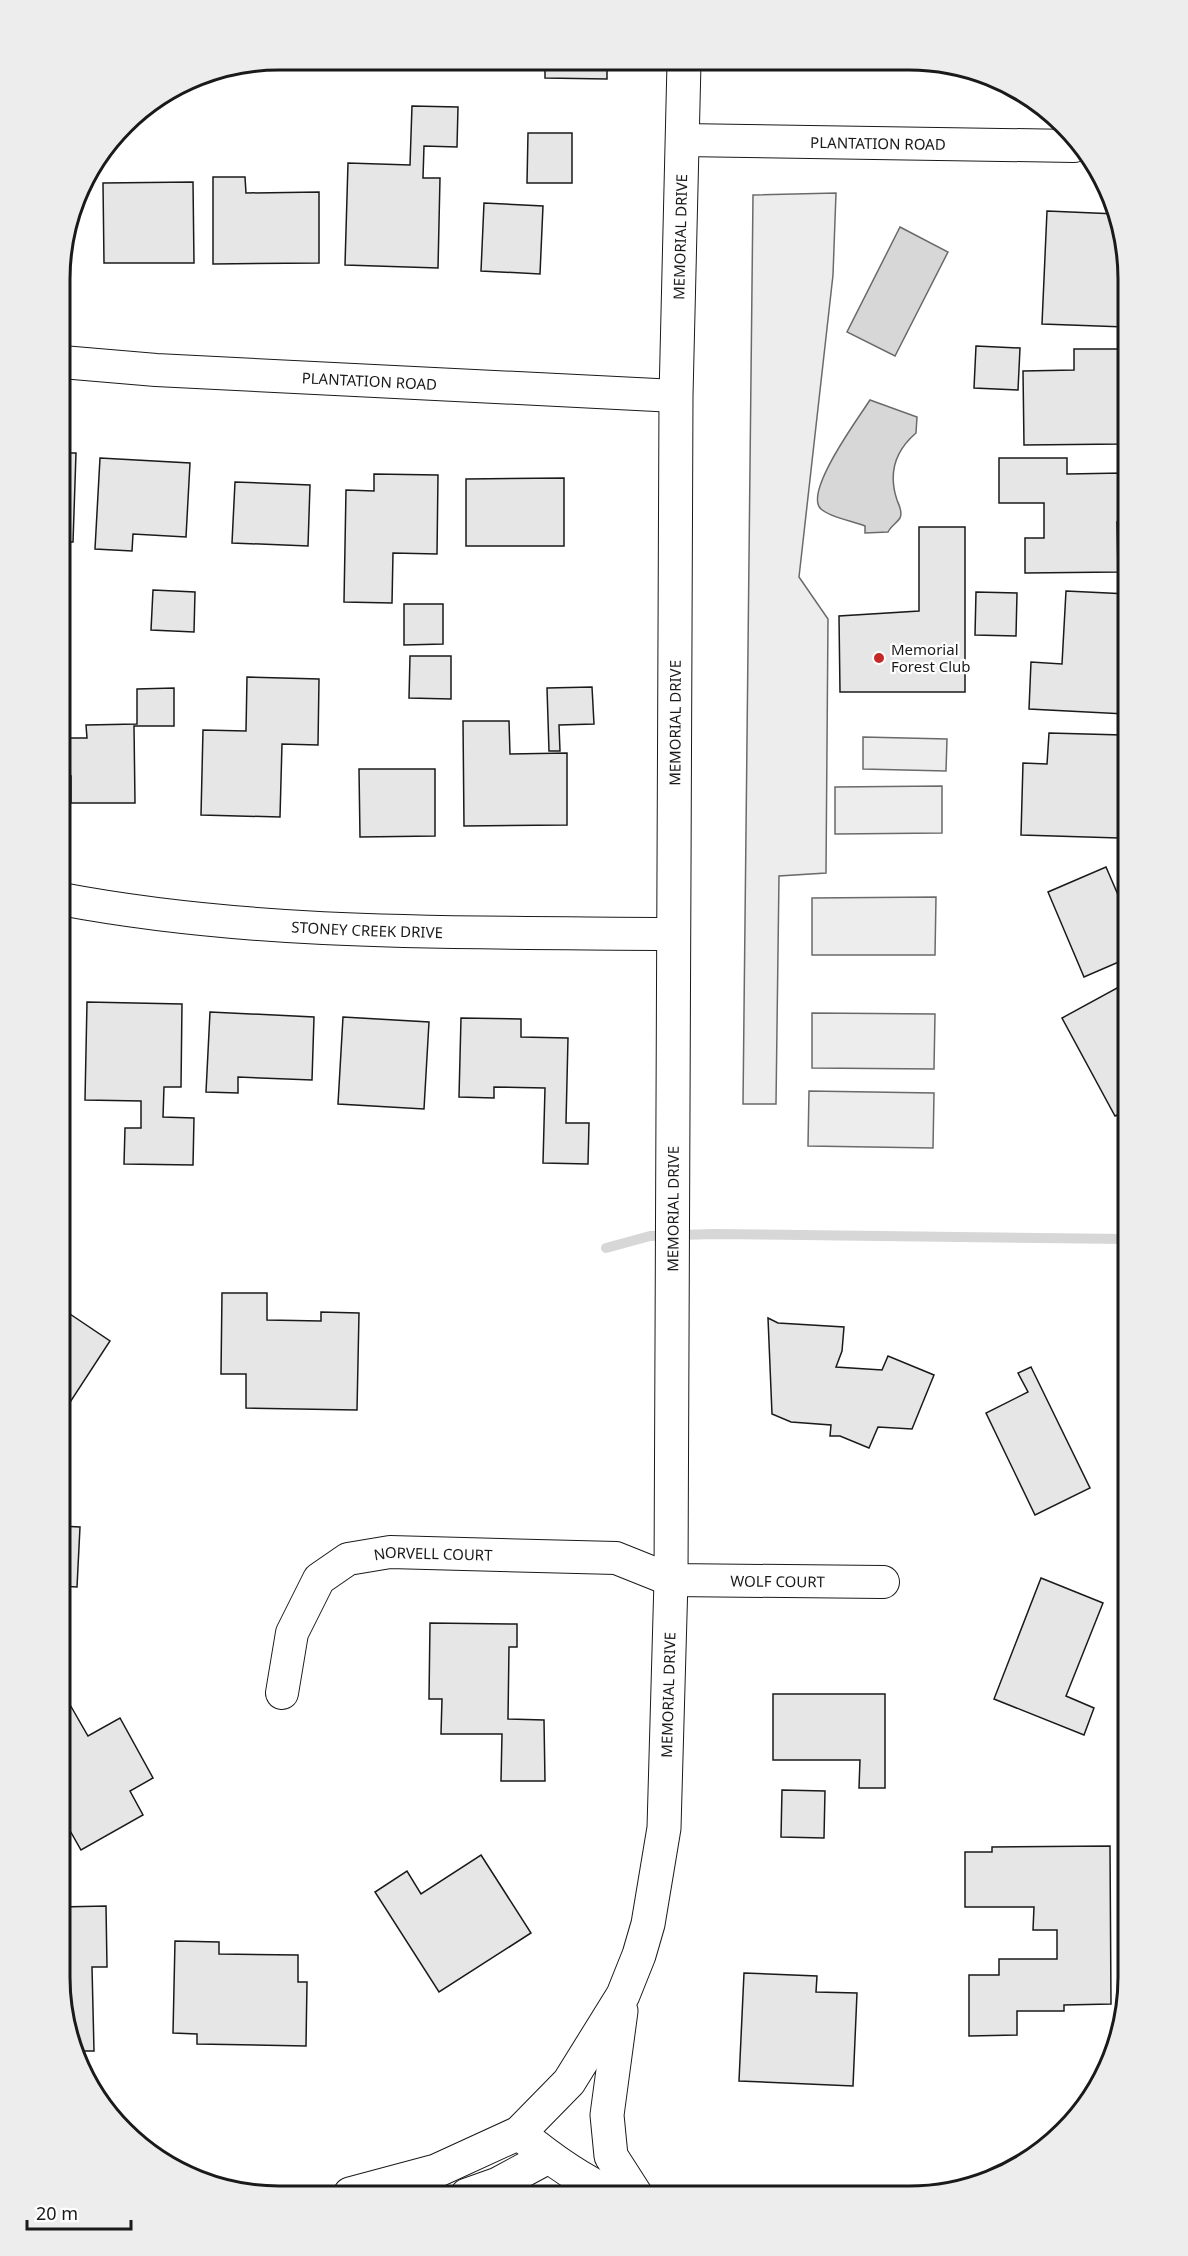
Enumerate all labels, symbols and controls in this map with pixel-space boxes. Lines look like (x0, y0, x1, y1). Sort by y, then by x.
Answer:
street label: PLANTATION ROAD (810, 132, 946, 154)
street label: MEMORIAL DRIVE (668, 174, 691, 300)
street label: PLANTATION ROAD (301, 367, 438, 394)
place label: Memorial Forest Club (891, 639, 971, 676)
marker: Memorial Forest Club (872, 651, 886, 665)
street label: MEMORIAL DRIVE (664, 660, 685, 786)
street label: STONEY CREEK DRIVE (291, 916, 443, 942)
street label: MEMORIAL DRIVE (662, 1146, 683, 1272)
street label: NORVELL COURT (372, 1542, 493, 1565)
street label: WOLF COURT (730, 1571, 826, 1591)
street label: MEMORIAL DRIVE (656, 1632, 680, 1758)
scale bar (27, 2193, 130, 2231)
text: 20 m (36, 2201, 78, 2225)

